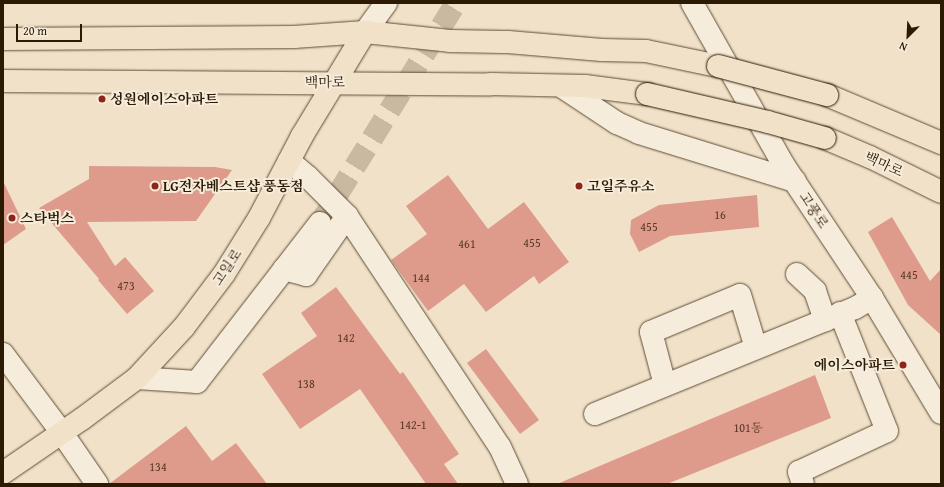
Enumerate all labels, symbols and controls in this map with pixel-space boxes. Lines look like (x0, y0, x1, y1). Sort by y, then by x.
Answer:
scale bar (18, 16, 84, 42)
north arrow (888, 16, 928, 56)
text: 20 m (23, 22, 47, 39)
text: N (897, 38, 910, 56)
street label: 백마로 (305, 74, 345, 90)
place label: 성원에이스아파트 (110, 91, 218, 107)
marker: 성원에이스아파트 (97, 94, 107, 104)
street label: 백마로 (862, 148, 906, 180)
place label: LG전자베스트샵 풍동점 (163, 178, 304, 194)
place label: 고일주유소 (587, 178, 655, 194)
marker: LG전자베스트샵 풍동점 (150, 181, 160, 191)
marker: 고일주유소 (574, 181, 584, 191)
street label: 고풍로 (796, 188, 832, 232)
house number: 16 (714, 208, 726, 222)
place label: 스타벅스 (20, 210, 74, 226)
marker: 스타벅스 (7, 213, 17, 223)
house number: 455 (640, 220, 658, 234)
house number: 455 (523, 236, 541, 250)
house number: 461 (458, 237, 476, 251)
street label: 고일로 (209, 245, 245, 289)
house number: 445 (900, 268, 918, 282)
house number: 144 (412, 271, 430, 285)
house number: 473 (117, 279, 135, 293)
house number: 142 (337, 331, 355, 345)
place label: 에이스아파트 (814, 357, 895, 373)
marker: 에이스아파트 (898, 360, 908, 370)
house number: 138 (297, 377, 315, 391)
house number: 142-1 (399, 418, 427, 432)
house number: 101동 (734, 421, 762, 435)
house number: 134 (149, 460, 167, 474)

